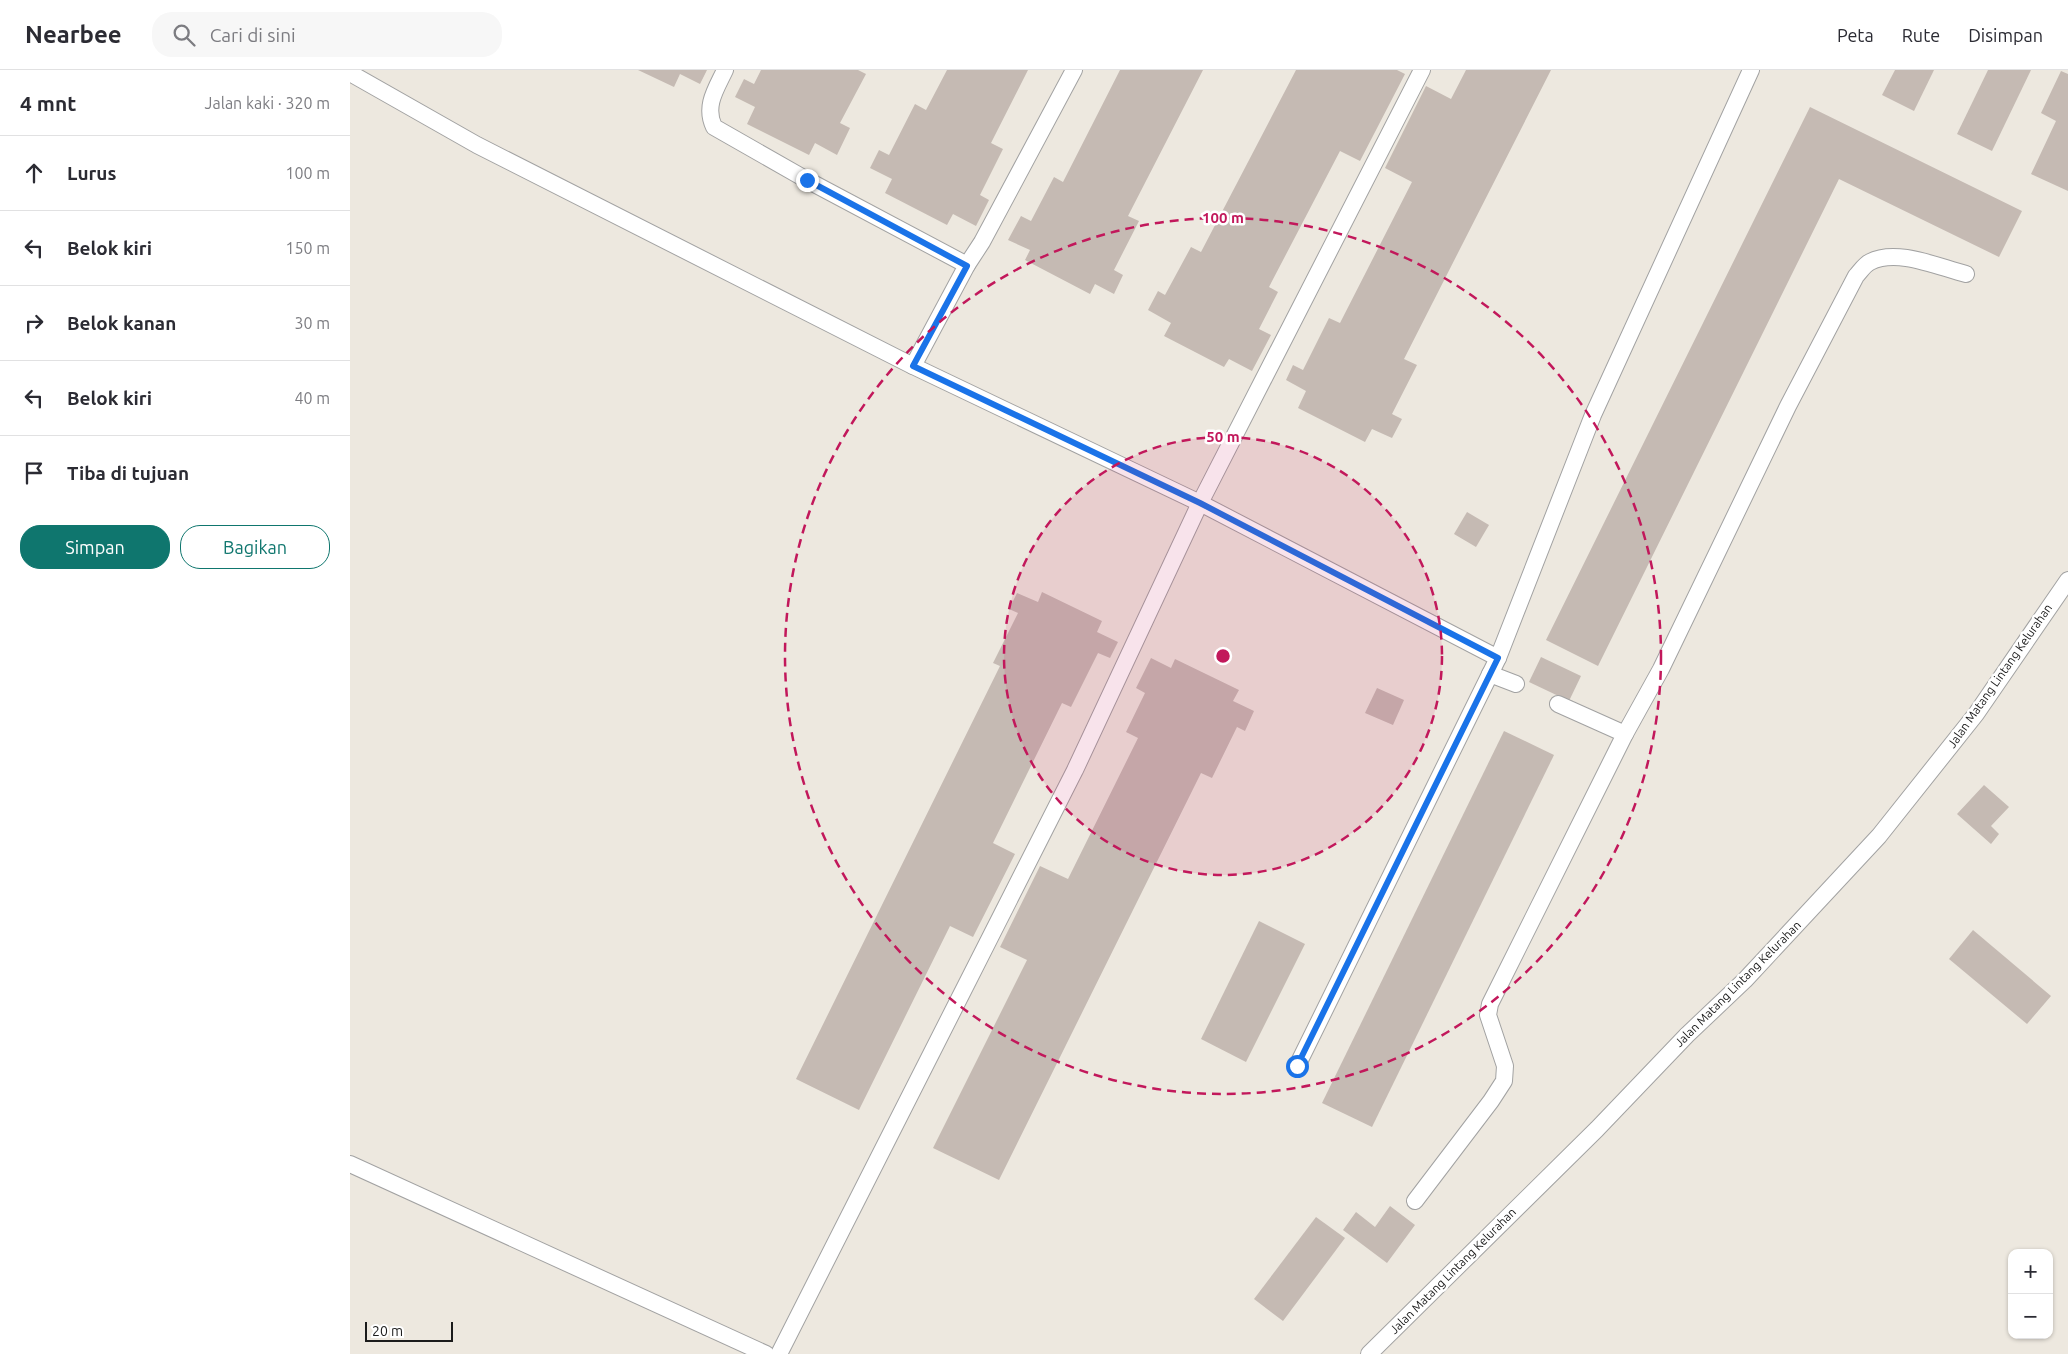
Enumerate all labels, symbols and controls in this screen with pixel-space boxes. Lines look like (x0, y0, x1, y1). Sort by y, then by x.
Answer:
search box (152, 12, 502, 57)
text: Nearbee (25, 21, 122, 48)
icon: search (170, 21, 198, 49)
text: Cari di sini (210, 24, 296, 46)
text: Peta (1837, 25, 1874, 45)
text: Rute (1902, 25, 1940, 45)
text: Disimpan (1968, 25, 2043, 45)
text: 4 mnt (20, 91, 76, 115)
text: Jalan kaki · 320 m (205, 94, 330, 112)
icon: ahead (20, 159, 48, 187)
text: Lurus (67, 162, 116, 184)
text: 100 m (285, 164, 330, 182)
route end (796, 169, 819, 192)
text: 100 m (1202, 209, 1244, 226)
icon: left (20, 234, 48, 262)
text: Belok kiri (67, 237, 152, 259)
text: 150 m (285, 239, 330, 257)
icon: right (20, 309, 48, 337)
text: Belok kanan (67, 312, 176, 334)
text: 30 m (294, 314, 330, 332)
icon: left (20, 384, 48, 412)
text: Belok kiri (67, 387, 152, 409)
text: 40 m (294, 389, 330, 407)
text: 50 m (1206, 428, 1240, 445)
icon: arrive (20, 459, 48, 487)
text: Tiba di tujuan (67, 462, 189, 484)
button: Simpan (20, 525, 170, 569)
button: Bagikan (180, 525, 330, 569)
street label: Jalan Matang Lintang Kelurahan (1945, 601, 2054, 750)
centre of rings (1214, 647, 1232, 665)
street label: Jalan Matang Lintang Kelurahan (1672, 918, 1803, 1049)
route start (1286, 1055, 1309, 1078)
street label: Jalan Matang Lintang Kelurahan (1387, 1205, 1518, 1336)
map controls (2008, 1249, 2053, 1339)
button: + (2008, 1249, 2053, 1294)
button: − (2008, 1294, 2053, 1339)
scale bar (365, 1319, 452, 1342)
text: 20 m (372, 1323, 403, 1339)

